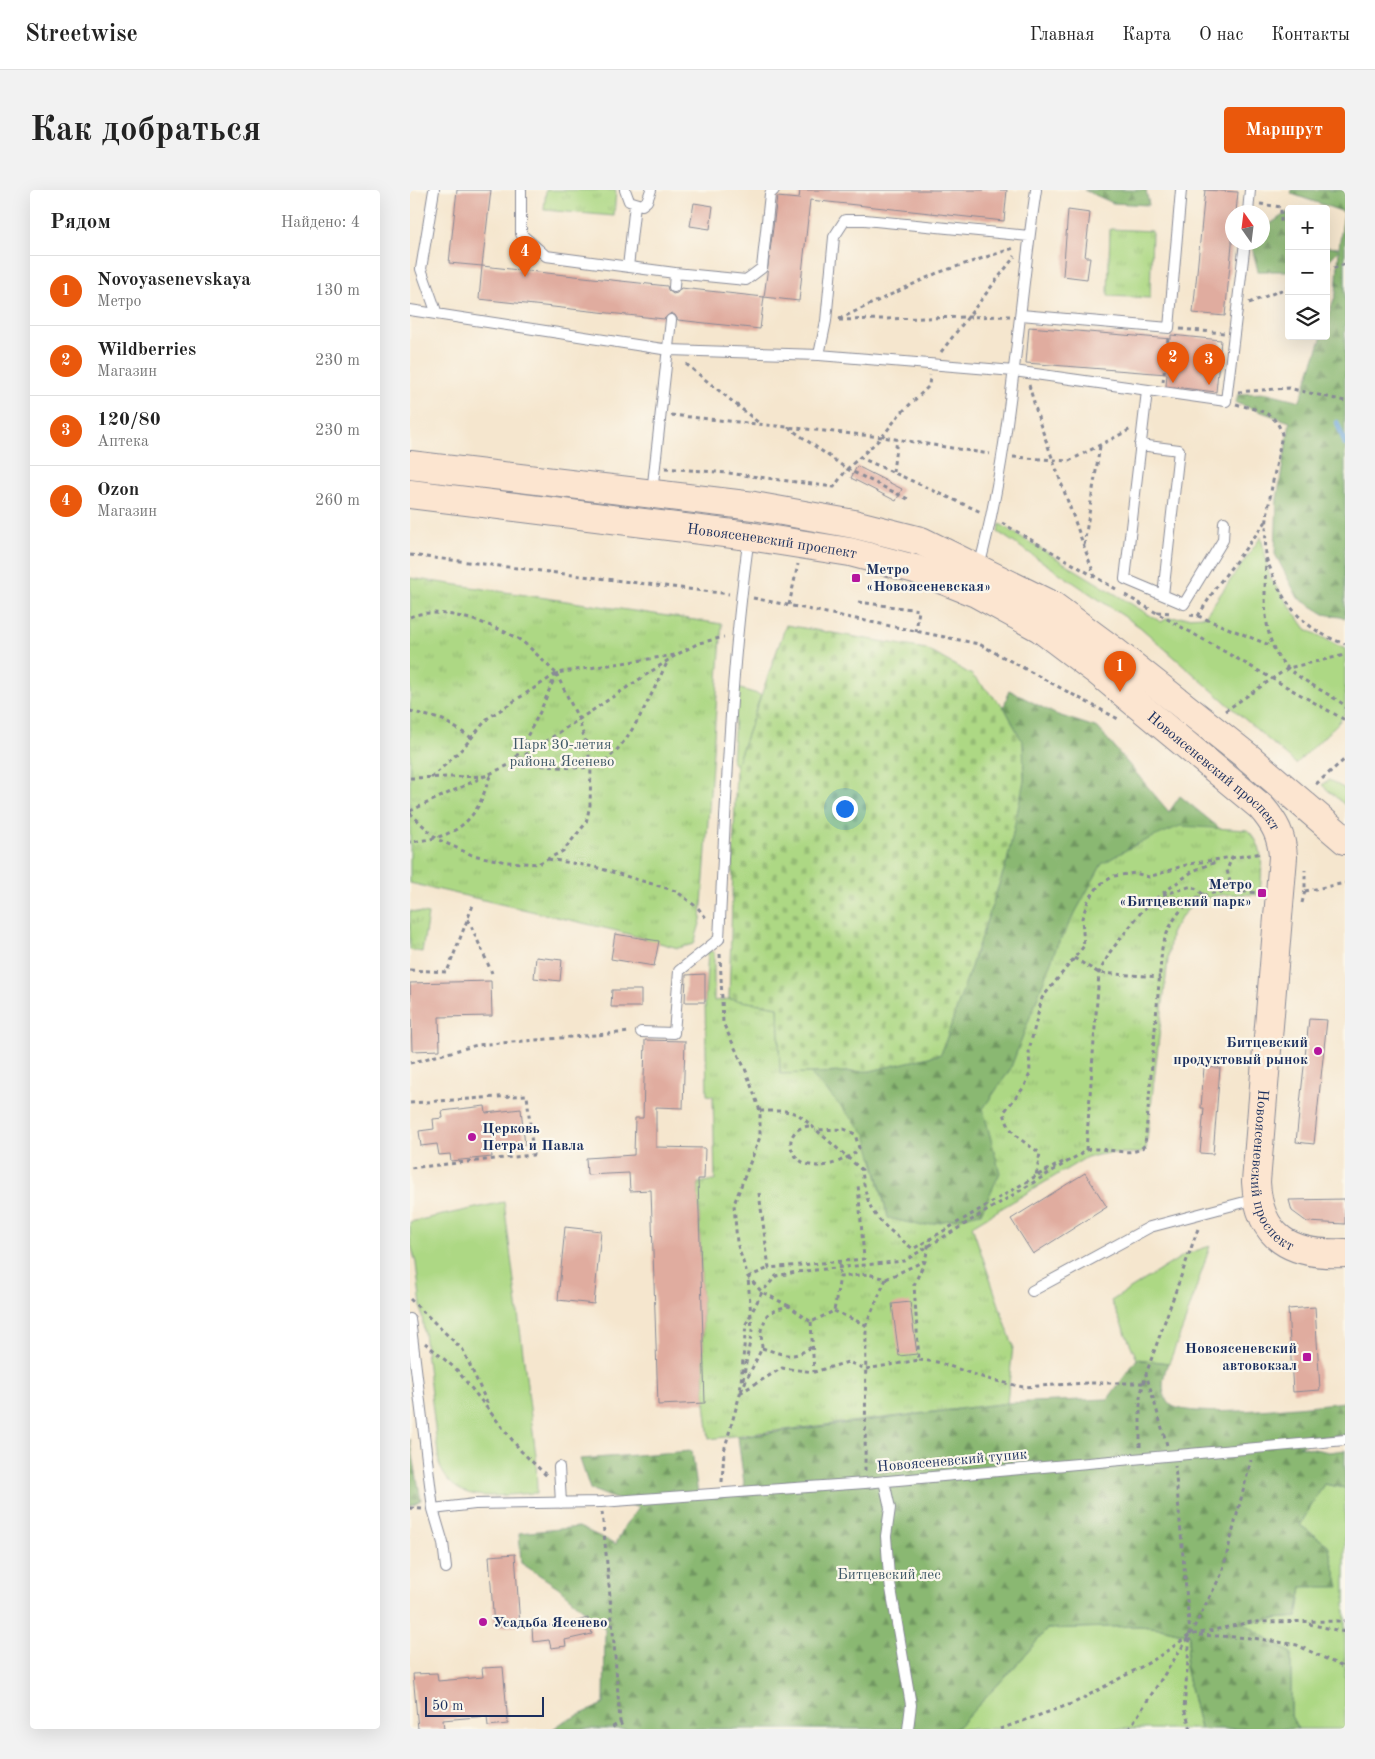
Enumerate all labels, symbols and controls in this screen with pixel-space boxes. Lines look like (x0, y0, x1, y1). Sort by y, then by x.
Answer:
text: Streetwise (25, 23, 138, 47)
text: Главная (1030, 26, 1094, 44)
text: Карта (1122, 26, 1171, 44)
text: О нас (1199, 26, 1243, 44)
text: Контакты (1271, 26, 1350, 44)
button: Маршрут (1224, 107, 1345, 153)
text: Как добраться (30, 113, 261, 148)
north arrow (1225, 205, 1270, 250)
map controls (1285, 205, 1330, 340)
button: + (1285, 205, 1330, 250)
text: Рядом (50, 212, 111, 233)
text: Найдено: 4 (281, 215, 360, 231)
pin: 4 (509, 236, 541, 277)
button: − (1285, 250, 1330, 295)
text: Novoyasenevskaya (97, 271, 251, 290)
text: 1 (61, 283, 71, 299)
text: 130 m (315, 283, 360, 299)
text: Метро (97, 294, 142, 310)
button: layers (1285, 295, 1330, 340)
text: Wildberries (97, 341, 196, 360)
pin: 2 (1157, 342, 1189, 383)
pin: 3 (1193, 344, 1225, 385)
text: 2 (61, 353, 71, 369)
text: 230 m (315, 353, 360, 369)
text: Магазин (97, 364, 157, 380)
text: 120/80 (97, 411, 161, 430)
text: 3 (61, 423, 71, 439)
text: 230 m (315, 423, 360, 439)
text: Аптека (97, 434, 149, 450)
text: Ozon (97, 481, 139, 500)
text: 4 (61, 493, 71, 509)
text: 260 m (315, 493, 360, 509)
text: Магазин (97, 504, 157, 520)
street label: Новоясеневский проспект (686, 522, 858, 562)
place label: Метро «Новоясеневская» (866, 563, 991, 595)
marker: Метро «Новоясеневская» (850, 572, 862, 584)
pin: 1 (1104, 651, 1136, 692)
street label: Новоясеневский проспект (1144, 710, 1282, 833)
park label: Парк 30-летия района Ясенево (510, 738, 614, 770)
your location (832, 796, 858, 822)
place label: Метро «Битцевский парк» (1119, 878, 1252, 910)
marker: Метро «Битцевский парк» (1256, 887, 1268, 899)
place label: Битцевский продуктовый рынок (1173, 1036, 1308, 1068)
marker: Битцевский продуктовый рынок (1312, 1045, 1324, 1057)
street label: Новоясеневский проспект (1247, 1089, 1296, 1255)
place label: Церковь Петра и Павла (482, 1122, 584, 1154)
marker: Церковь Петра и Павла (466, 1131, 478, 1143)
place label: Новоясеневский автовокзал (1185, 1342, 1297, 1374)
marker: Новоясеневский автовокзал (1301, 1351, 1313, 1363)
street label: Новоясеневский тупик (876, 1447, 1028, 1476)
park label: Битцевский лес (837, 1568, 941, 1583)
marker: Усадьба Ясенево (477, 1616, 489, 1628)
place label: Усадьба Ясенево (493, 1616, 608, 1631)
scale bar (425, 1694, 544, 1717)
text: 50 m (432, 1699, 463, 1713)

